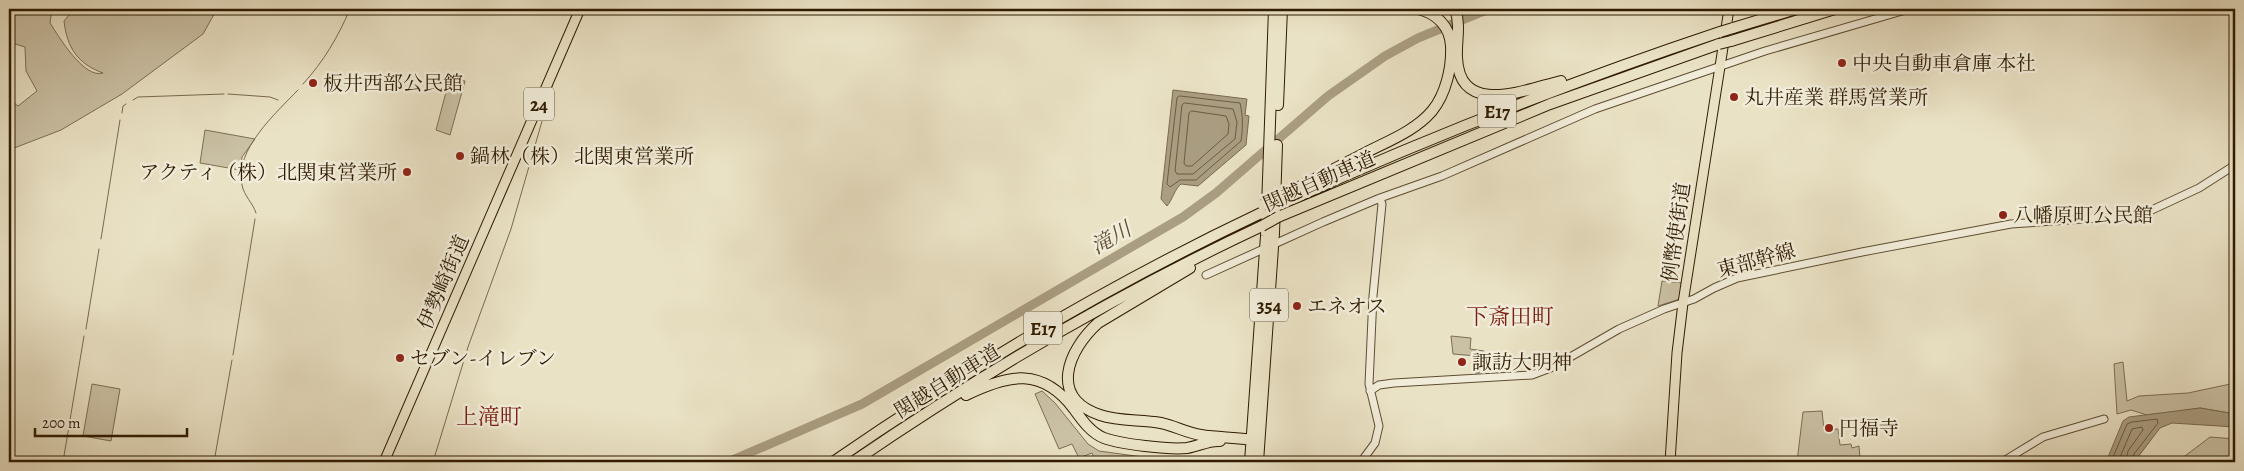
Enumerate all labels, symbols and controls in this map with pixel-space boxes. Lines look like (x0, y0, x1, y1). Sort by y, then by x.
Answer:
place label: 中央自動車倉庫 本社 (1852, 50, 2036, 77)
marker: 中央自動車倉庫 本社 (1836, 57, 1848, 69)
place label: 板井西部公民館 (323, 70, 463, 97)
marker: 板井西部公民館 (307, 77, 319, 89)
place label: 丸井産業 群馬営業所 (1744, 84, 1928, 111)
road number: 24 (524, 88, 554, 120)
marker: 丸井産業 群馬営業所 (1728, 91, 1740, 103)
road number: E17 (1478, 94, 1516, 128)
place label: 鍋林（株） 北関東営業所 (470, 143, 694, 170)
street label: 関越自動車道 (1259, 145, 1380, 218)
marker: 鍋林（株） 北関東営業所 (454, 150, 466, 162)
place label: アクティ（株）北関東営業所 (139, 159, 397, 186)
marker: アクティ（株）北関東営業所 (401, 166, 413, 178)
street label: 例幣使街道 (1656, 181, 1697, 283)
place label: 八幡原町公民館 (2013, 202, 2153, 229)
marker: 八幡原町公民館 (1997, 209, 2009, 221)
water label: 滝川 (1086, 214, 1138, 261)
street label: 伊勢崎街道 (411, 231, 475, 333)
street label: 東部幹線 (1714, 237, 1798, 284)
road number: 354 (1250, 288, 1288, 322)
place label: エネオス (1307, 293, 1387, 320)
marker: エネオス (1291, 300, 1303, 312)
district label: 下斎田町 (1466, 302, 1554, 332)
road number: E17 (1024, 312, 1062, 344)
street label: 関越自動車道 (889, 338, 1005, 425)
place label: セブン-イレブン (410, 345, 556, 372)
place label: 諏訪大明神 (1472, 349, 1572, 376)
marker: セブン-イレブン (394, 352, 406, 364)
marker: 諏訪大明神 (1456, 356, 1468, 368)
district label: 上滝町 (456, 402, 522, 432)
scale bar (35, 406, 188, 438)
text: 200 m (42, 413, 81, 433)
place label: 円福寺 (1839, 415, 1899, 442)
marker: 円福寺 (1823, 422, 1835, 434)

